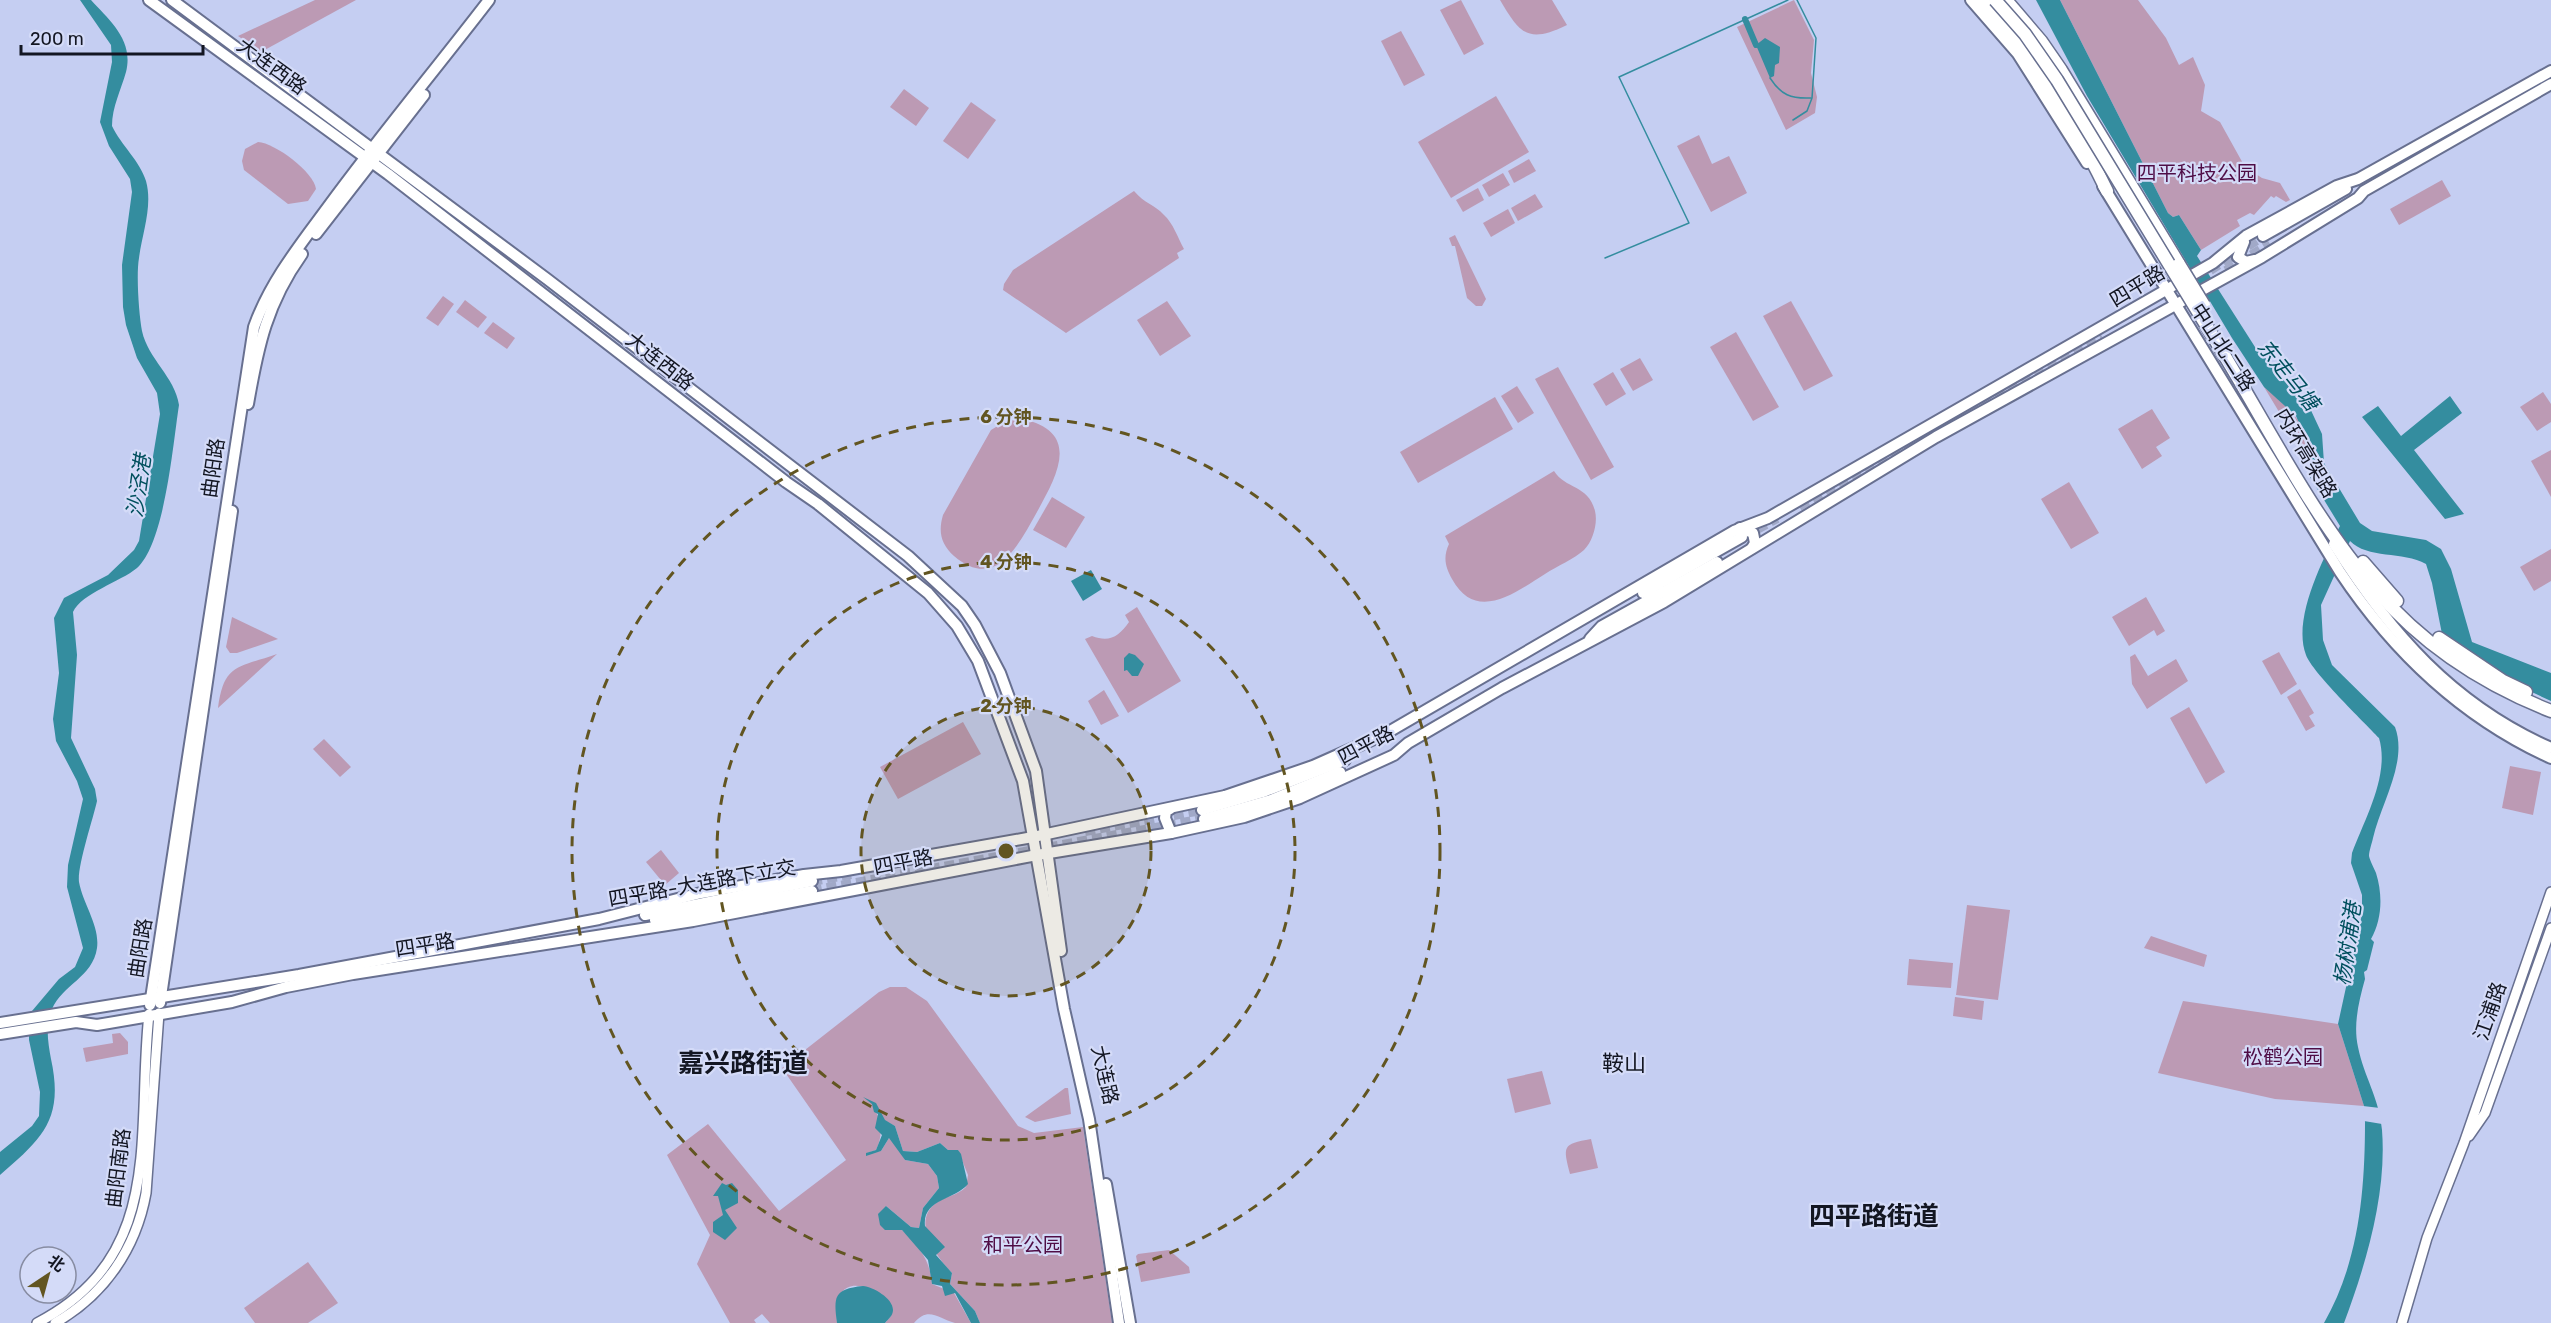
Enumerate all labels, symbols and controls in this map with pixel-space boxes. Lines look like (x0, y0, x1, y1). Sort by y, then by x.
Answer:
scale bar (21, 18, 202, 56)
text: 200 m (30, 28, 84, 50)
street label: 大连西路 (233, 33, 311, 99)
park label: 四平科技公园 (2137, 161, 2257, 185)
street label: 四平路 (2105, 260, 2169, 312)
street label: 中山北二路 (2186, 299, 2260, 395)
street label: 大连西路 (621, 327, 699, 395)
water label: 东走马塘 (2252, 334, 2326, 418)
street label: 内环高架路 (2270, 404, 2342, 502)
text: 6 分钟 (980, 406, 1032, 428)
street label: 曲阳路 (197, 437, 229, 499)
water label: 沙泾港 (122, 450, 156, 519)
text: 4 分钟 (980, 551, 1032, 573)
text: 2 分钟 (980, 695, 1032, 717)
street label: 四平路 (1334, 720, 1398, 770)
centre of rings (996, 841, 1016, 861)
street label: 四平路 (871, 844, 935, 880)
street label: 四平路-大连路下立交 (607, 855, 797, 911)
water label: 杨树浦港 (2329, 898, 2366, 987)
street label: 曲阳路 (123, 916, 157, 980)
street label: 四平路 (393, 928, 457, 962)
street label: 江浦路 (2469, 979, 2511, 1043)
street label: 大连路 (1087, 1043, 1123, 1107)
park label: 松鹤公园 (2243, 1045, 2323, 1069)
district label: 嘉兴路街道 (678, 1048, 808, 1079)
district label: 鞍山 (1602, 1050, 1646, 1077)
street label: 曲阳南路 (101, 1127, 135, 1209)
district label: 四平路街道 (1809, 1201, 1939, 1232)
park label: 和平公园 (983, 1233, 1063, 1257)
north arrow (18, 1245, 78, 1305)
text: 北 (44, 1251, 69, 1276)

